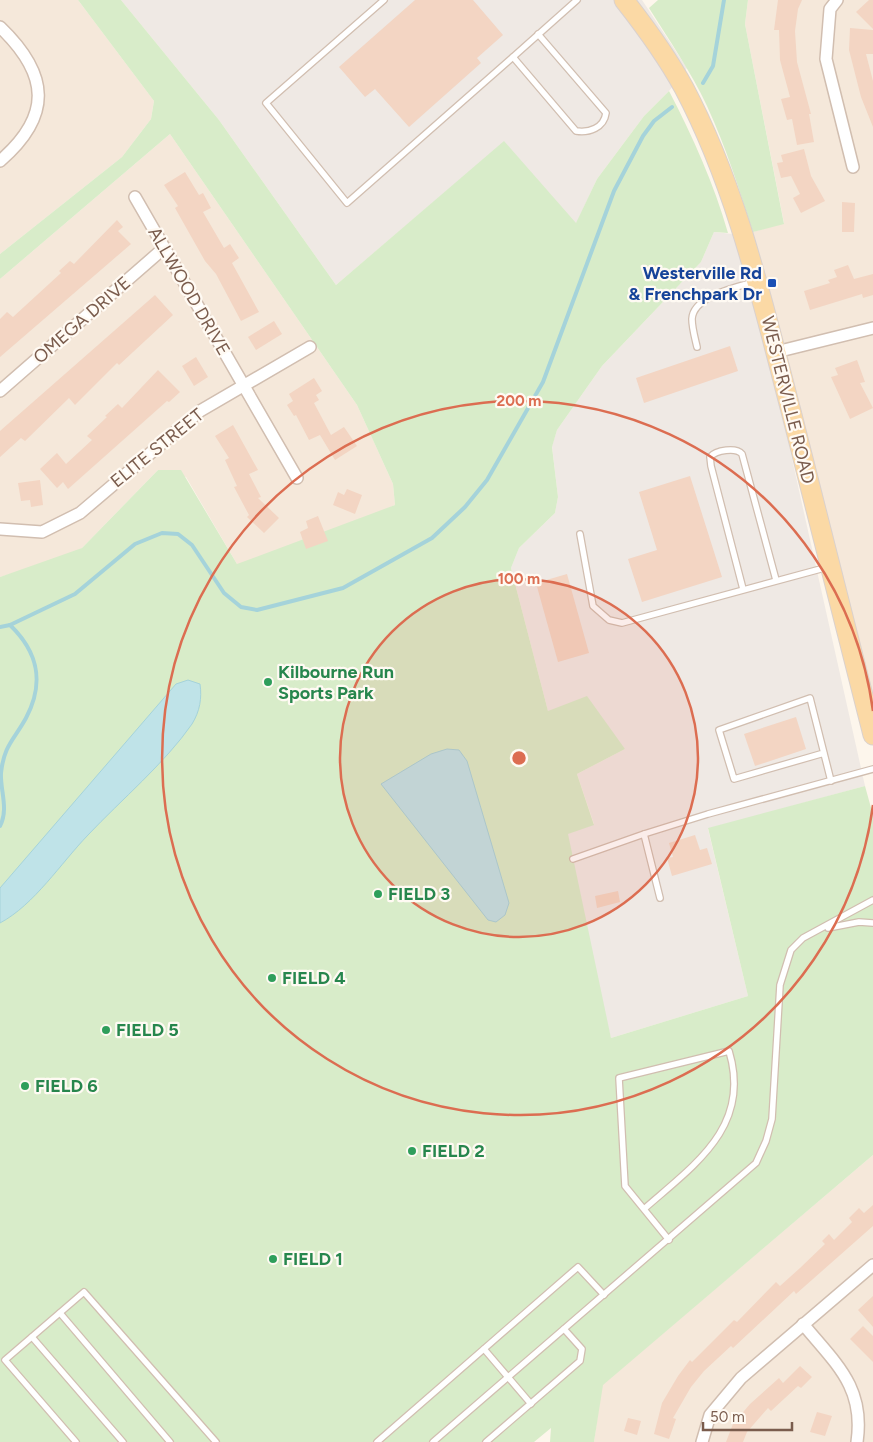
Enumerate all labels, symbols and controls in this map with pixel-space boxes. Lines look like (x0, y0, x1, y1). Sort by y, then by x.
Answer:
street label: ALLWOOD DRIVE (143, 223, 235, 359)
place label: Westerville Rd & Frenchpark Dr (629, 262, 762, 305)
street label: OMEGA DRIVE (29, 272, 135, 368)
marker: Westerville Rd & Frenchpark Dr (766, 277, 778, 289)
street label: WESTERVILLE ROAD (757, 314, 819, 486)
text: 200 m (497, 392, 541, 410)
street label: ELITE STREET (106, 404, 208, 492)
text: 100 m (498, 570, 540, 588)
place label: Kilbourne Run Sports Park (278, 661, 394, 704)
marker: Kilbourne Run Sports Park (262, 676, 274, 688)
centre of rings (510, 749, 528, 767)
place label: FIELD 3 (388, 883, 450, 905)
marker: FIELD 3 (372, 888, 384, 900)
place label: FIELD 4 (282, 967, 346, 989)
marker: FIELD 4 (266, 972, 278, 984)
place label: FIELD 5 (116, 1019, 179, 1041)
marker: FIELD 5 (100, 1024, 112, 1036)
place label: FIELD 6 (35, 1075, 98, 1097)
marker: FIELD 6 (19, 1080, 31, 1092)
place label: FIELD 2 (422, 1140, 485, 1162)
marker: FIELD 2 (406, 1145, 418, 1157)
place label: FIELD 1 (283, 1248, 343, 1270)
marker: FIELD 1 (267, 1253, 279, 1265)
scale bar (703, 1400, 792, 1432)
text: 50 m (710, 1408, 745, 1426)

